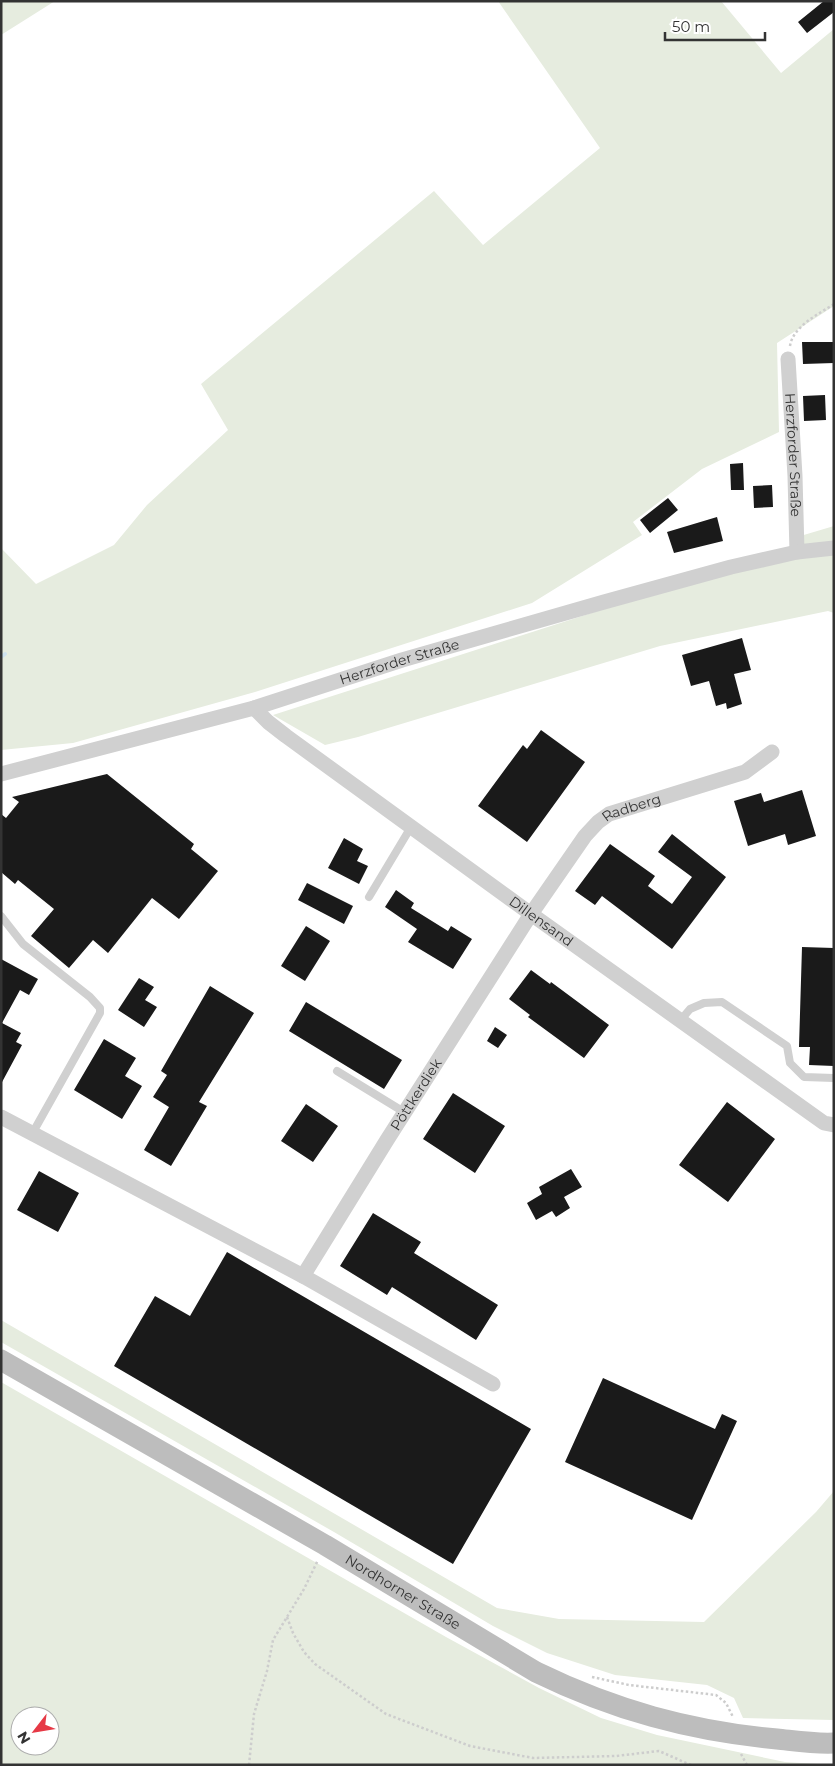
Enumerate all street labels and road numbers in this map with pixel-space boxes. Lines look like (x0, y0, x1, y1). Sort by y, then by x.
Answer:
street label: Herzforder Straße (781, 392, 805, 517)
street label: Herzforder Straße (337, 635, 461, 689)
street label: Radberg (598, 790, 663, 825)
street label: Dillensand (506, 892, 577, 950)
street label: Pöttkerdiek (386, 1055, 446, 1134)
street label: Nordhorner Straße (342, 1550, 464, 1634)

